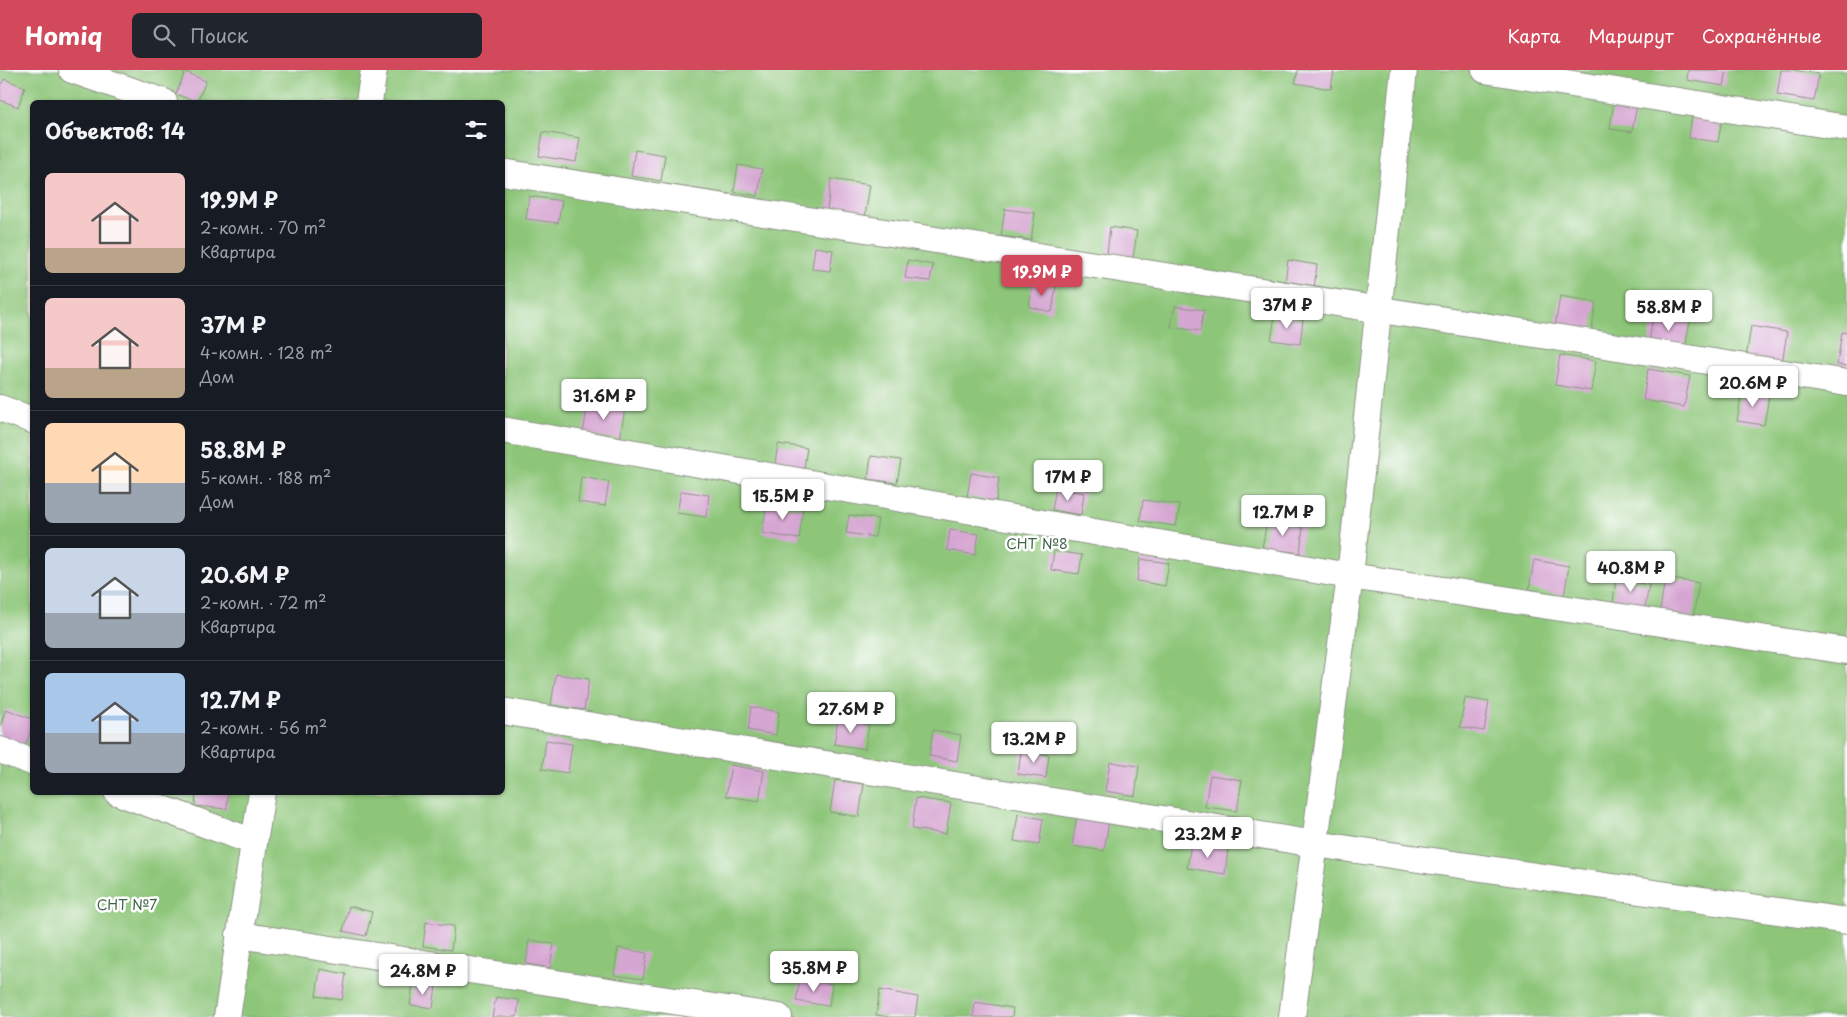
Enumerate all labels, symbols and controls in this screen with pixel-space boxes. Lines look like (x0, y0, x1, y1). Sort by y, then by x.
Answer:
search box (132, 13, 482, 58)
text: Homiq (25, 17, 102, 53)
icon: search (150, 21, 178, 49)
text: Поиск (190, 21, 248, 49)
text: Карта (1508, 22, 1560, 49)
text: Маршрут (1588, 22, 1674, 49)
text: Сохранённые (1702, 22, 1822, 49)
text: Объектов: 14 (45, 114, 185, 146)
icon: filters (462, 116, 490, 144)
text: 19.9M ₽ (200, 183, 278, 215)
icon: home (85, 193, 145, 253)
text: 2-комн. · 70 m² (200, 215, 326, 239)
text: Квартира (200, 239, 275, 263)
pin: 19.9M ₽ (996, 254, 1088, 297)
text: 19.9M ₽ (1012, 259, 1072, 283)
pin: 37M ₽ (1252, 288, 1322, 330)
pin: 58.8M ₽ (1623, 290, 1715, 332)
text: 37M ₽ (1262, 292, 1312, 316)
text: 58.8M ₽ (1636, 294, 1702, 318)
text: 37M ₽ (200, 308, 266, 340)
icon: home (85, 318, 145, 378)
text: 4-комн. · 128 m² (200, 340, 333, 364)
text: Дом (200, 364, 234, 388)
pin: 20.6M ₽ (1707, 366, 1799, 408)
text: 20.6M ₽ (1719, 370, 1787, 394)
pin: 31.6M ₽ (558, 378, 650, 421)
text: 31.6M ₽ (572, 383, 636, 407)
text: 58.8M ₽ (200, 433, 286, 465)
icon: home (85, 443, 145, 503)
pin: 17M ₽ (1033, 460, 1103, 502)
text: 17M ₽ (1045, 464, 1091, 488)
text: 5-комн. · 188 m² (200, 465, 331, 489)
pin: 15.5M ₽ (737, 478, 829, 521)
text: 15.5M ₽ (752, 483, 814, 507)
text: Дом (200, 489, 234, 513)
pin: 12.7M ₽ (1237, 494, 1329, 537)
text: 12.7M ₽ (1252, 499, 1314, 523)
park label: СНТ №8 (1006, 533, 1068, 554)
pin: 40.8M ₽ (1585, 550, 1677, 593)
text: 40.8M ₽ (1597, 555, 1665, 579)
text: 20.6M ₽ (200, 558, 289, 590)
icon: home (85, 568, 145, 628)
text: 2-комн. · 72 m² (200, 590, 327, 614)
text: Квартира (200, 614, 275, 638)
text: 12.7M ₽ (200, 683, 281, 715)
pin: 27.6M ₽ (805, 692, 897, 734)
icon: home (85, 693, 145, 753)
text: 27.6M ₽ (818, 696, 884, 720)
text: 2-комн. · 56 m² (200, 715, 327, 739)
pin: 13.2M ₽ (988, 722, 1080, 764)
text: 13.2M ₽ (1002, 726, 1066, 750)
text: Квартира (200, 739, 275, 763)
pin: 23.2M ₽ (1162, 816, 1254, 859)
text: 23.2M ₽ (1174, 821, 1242, 845)
park label: СНТ №7 (97, 894, 157, 915)
pin: 35.8M ₽ (768, 950, 860, 993)
pin: 24.8M ₽ (377, 954, 469, 996)
text: 35.8M ₽ (781, 955, 847, 979)
text: 24.8M ₽ (390, 958, 456, 982)

